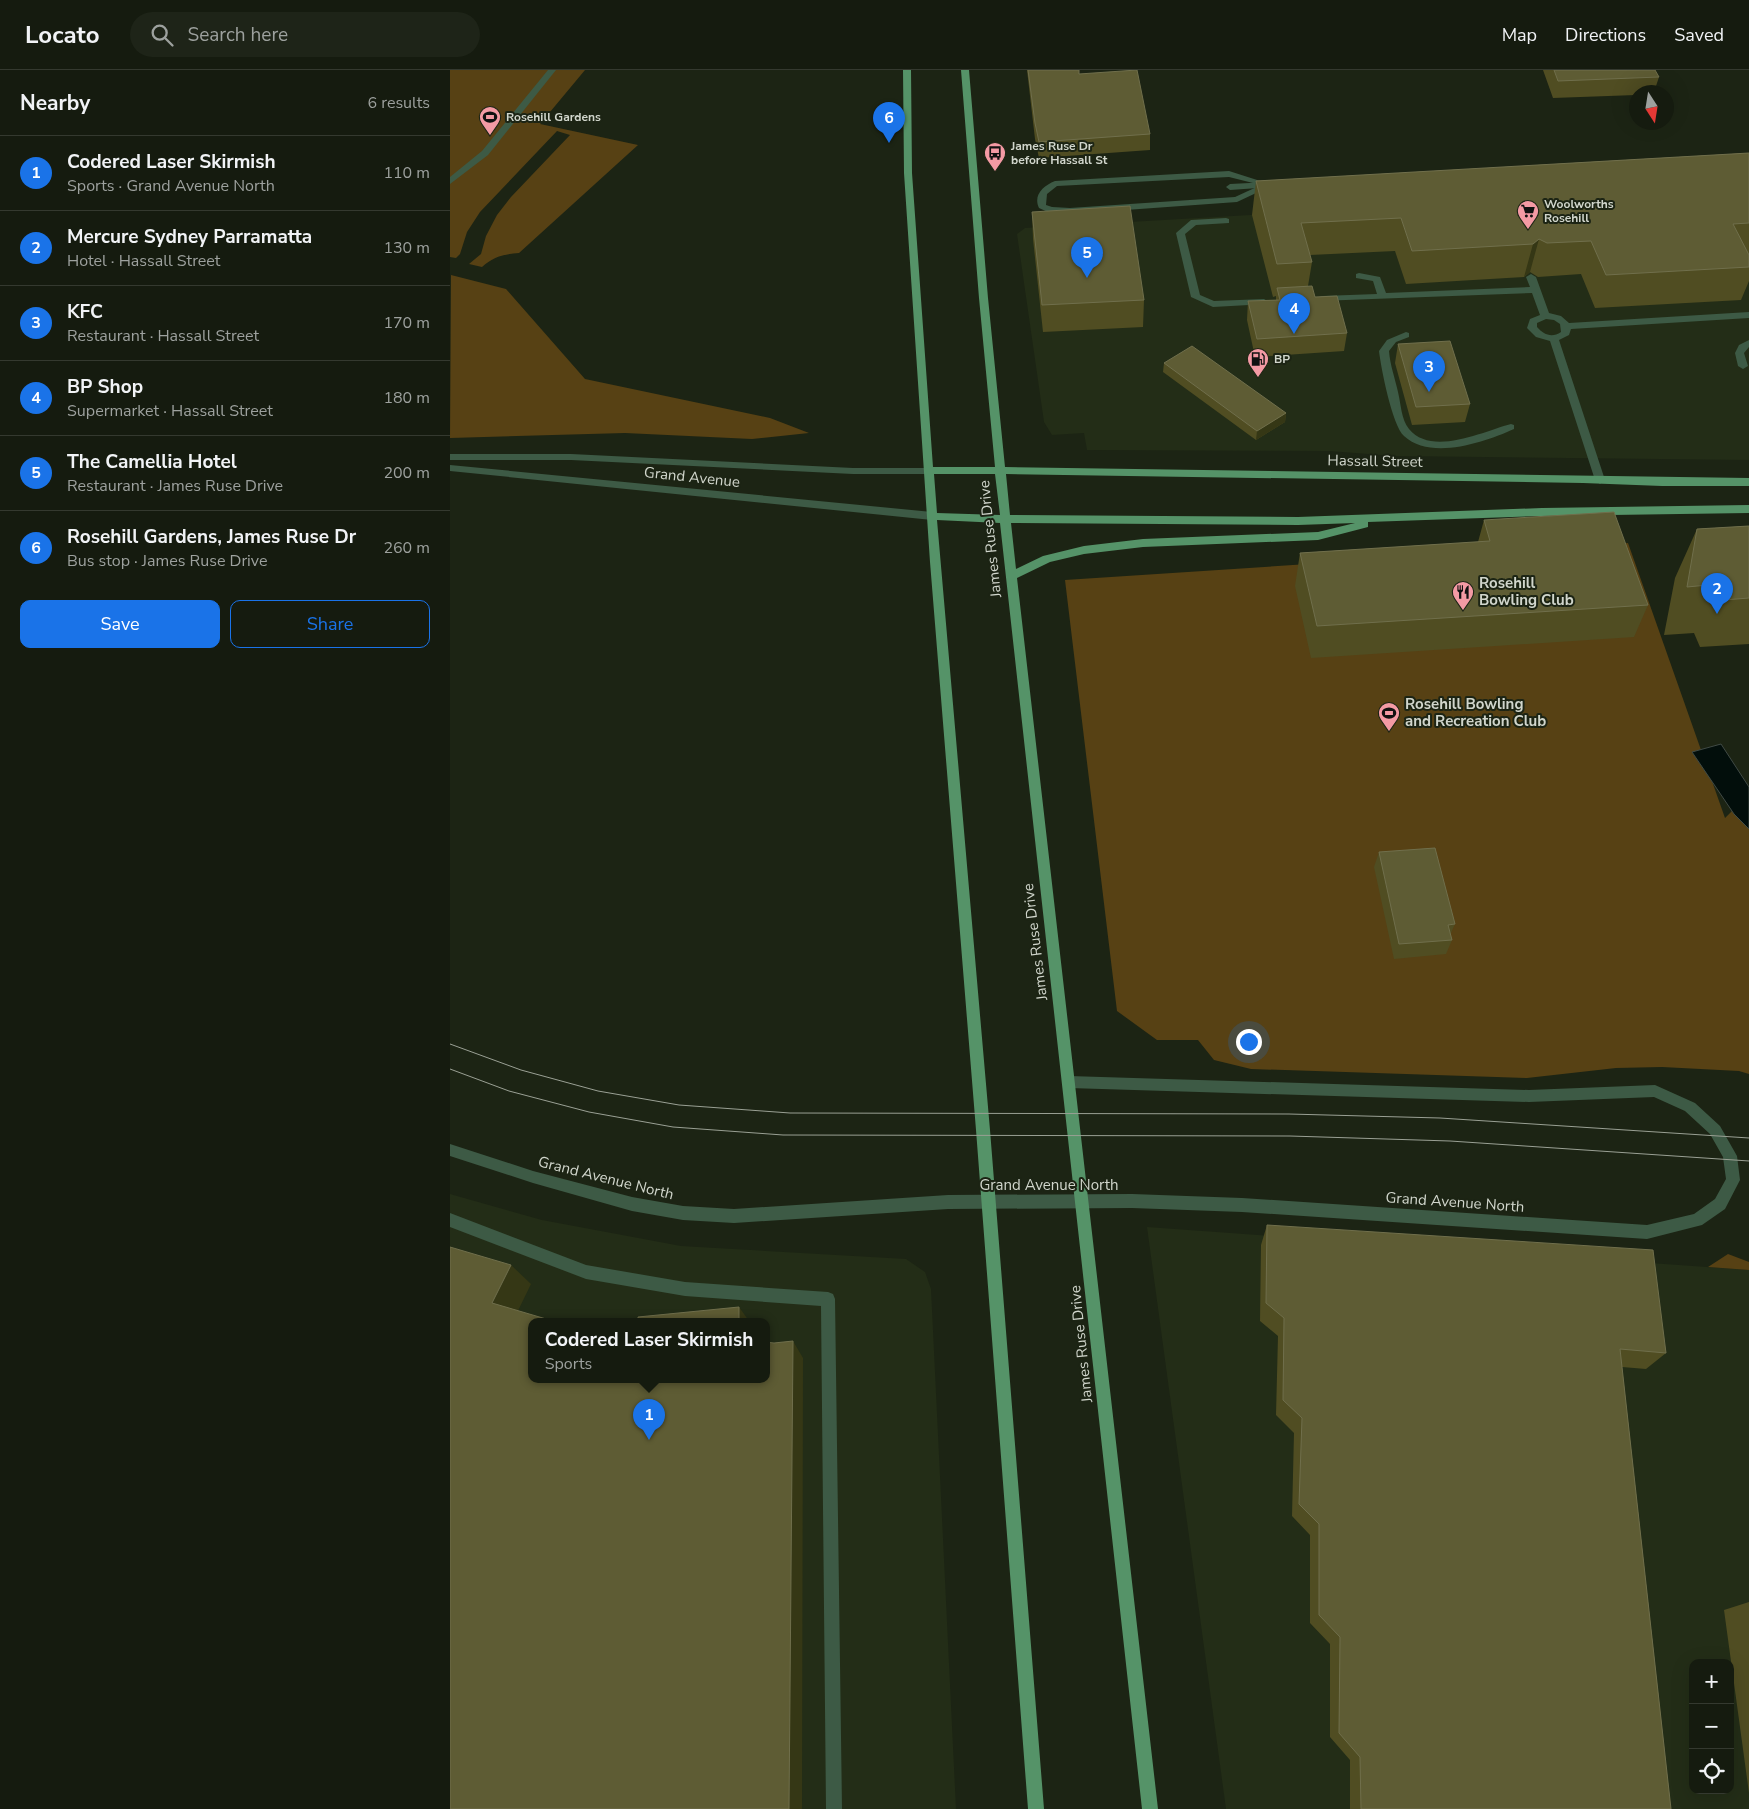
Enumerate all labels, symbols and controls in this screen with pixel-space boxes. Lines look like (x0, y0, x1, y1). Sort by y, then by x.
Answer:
search box (130, 12, 480, 57)
text: Locato (25, 19, 100, 51)
icon: search (148, 21, 176, 49)
text: Search here (188, 22, 288, 48)
text: Map (1502, 23, 1537, 47)
text: Directions (1565, 23, 1646, 47)
text: Saved (1674, 23, 1724, 47)
north arrow (1629, 85, 1674, 130)
text: Nearby (20, 89, 90, 117)
text: 6 results (368, 92, 430, 114)
pin: 6 (873, 102, 905, 143)
sports icon: Rosehill Gardens (478, 105, 502, 136)
place label: Rosehill Gardens (506, 109, 601, 125)
place label: James Ruse Dr before Hassall St (1010, 138, 1108, 168)
bus stop icon: James Ruse Dr before Hassall St (983, 141, 1007, 172)
text: Codered Laser Skirmish (67, 149, 276, 175)
text: 1 (31, 162, 41, 184)
text: 110 m (383, 162, 430, 184)
text: Sports · Grand Avenue North (67, 175, 275, 197)
place label: Woolworths Rosehill (1544, 196, 1614, 226)
supermarket icon: Woolworths Rosehill (1516, 199, 1540, 230)
text: Mercure Sydney Parramatta (67, 224, 312, 250)
text: 2 (31, 237, 41, 259)
text: 130 m (383, 237, 430, 259)
pin: 5 (1071, 237, 1103, 278)
text: Hotel · Hassall Street (67, 250, 220, 272)
pin: 4 (1278, 293, 1310, 334)
text: KFC (67, 299, 103, 325)
text: 3 (31, 312, 41, 334)
text: 170 m (383, 312, 430, 334)
text: Restaurant · Hassall Street (67, 325, 259, 347)
fuel station icon: BP (1246, 347, 1270, 378)
place label: BP (1274, 351, 1290, 367)
pin: 3 (1413, 351, 1445, 392)
text: BP Shop (67, 374, 143, 400)
text: 4 (31, 387, 41, 409)
text: 180 m (383, 387, 430, 409)
text: Supermarket · Hassall Street (67, 400, 273, 422)
text: The Camellia Hotel (67, 449, 237, 475)
street label: Hassall Street (1327, 450, 1424, 472)
text: 5 (31, 462, 41, 484)
text: 200 m (383, 462, 430, 484)
street label: Grand Avenue (643, 462, 741, 492)
text: Restaurant · James Ruse Drive (67, 475, 283, 497)
street label: James Ruse Drive (974, 479, 1006, 600)
text: Rosehill Gardens, James Ruse Dr (67, 524, 356, 550)
text: 6 (31, 537, 41, 559)
text: 260 m (383, 537, 430, 559)
text: Bus stop · James Ruse Drive (67, 550, 267, 572)
place label: Rosehill Bowling Club (1479, 573, 1574, 610)
pin: 2 (1701, 573, 1733, 614)
restaurant icon: Rosehill Bowling Club (1451, 580, 1475, 611)
button: Save (20, 600, 220, 648)
button: Share (230, 600, 430, 648)
place label: Rosehill Bowling and Recreation Club (1405, 694, 1546, 731)
sports icon: Rosehill Bowling and Recreation Club (1377, 701, 1401, 732)
street label: James Ruse Drive (1018, 882, 1052, 1003)
your location (1236, 1029, 1262, 1055)
street label: Grand Avenue North (536, 1151, 676, 1205)
street label: Grand Avenue North (979, 1175, 1119, 1195)
street label: Grand Avenue North (1385, 1187, 1525, 1217)
street label: James Ruse Drive (1065, 1284, 1097, 1405)
popup (528, 1318, 770, 1383)
text: Codered Laser Skirmish (545, 1327, 753, 1353)
text: Sports (545, 1353, 592, 1375)
pin: 1 (633, 1399, 665, 1440)
map controls (1689, 1659, 1734, 1794)
button: + (1689, 1659, 1734, 1704)
button: − (1689, 1704, 1734, 1749)
button: locate (1689, 1749, 1734, 1794)

